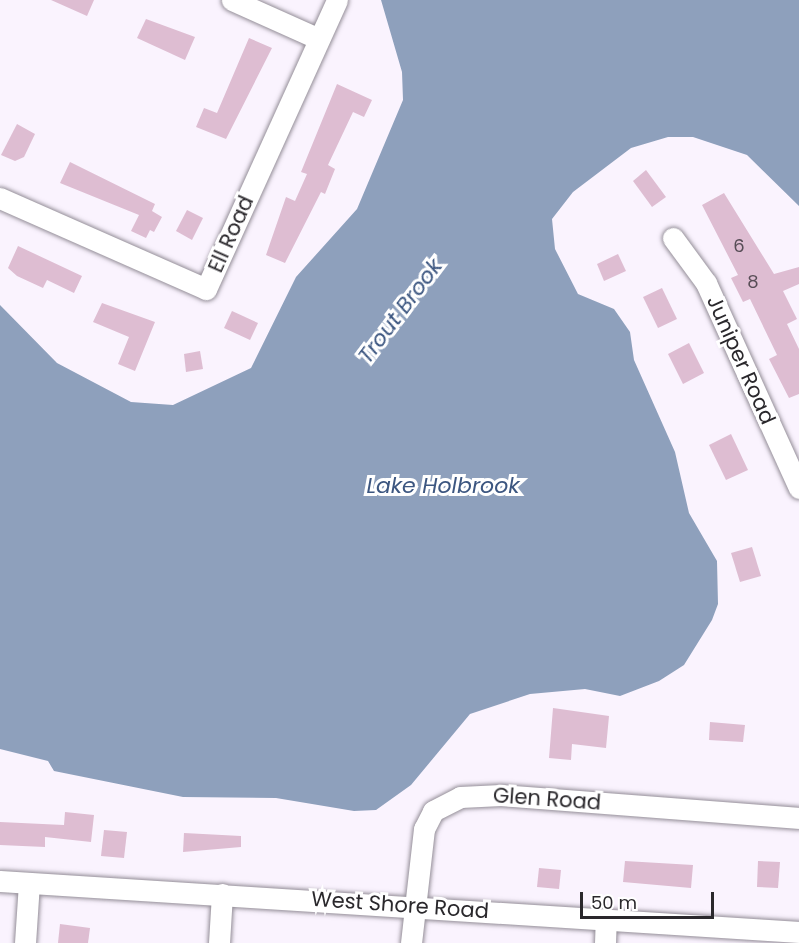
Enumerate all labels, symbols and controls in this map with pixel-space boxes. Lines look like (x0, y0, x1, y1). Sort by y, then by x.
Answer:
street label: Ell Road (203, 192, 259, 276)
house number: 6 (733, 235, 745, 257)
water label: Trout Brook (352, 254, 448, 368)
house number: 8 (747, 271, 759, 293)
street label: Juniper Road (701, 292, 781, 428)
water label: Lake Holbrook (366, 473, 520, 499)
street label: Glen Road (492, 783, 602, 815)
scale bar (583, 880, 716, 918)
street label: West Shore Road (310, 886, 490, 924)
text: 50 m (591, 890, 637, 915)

